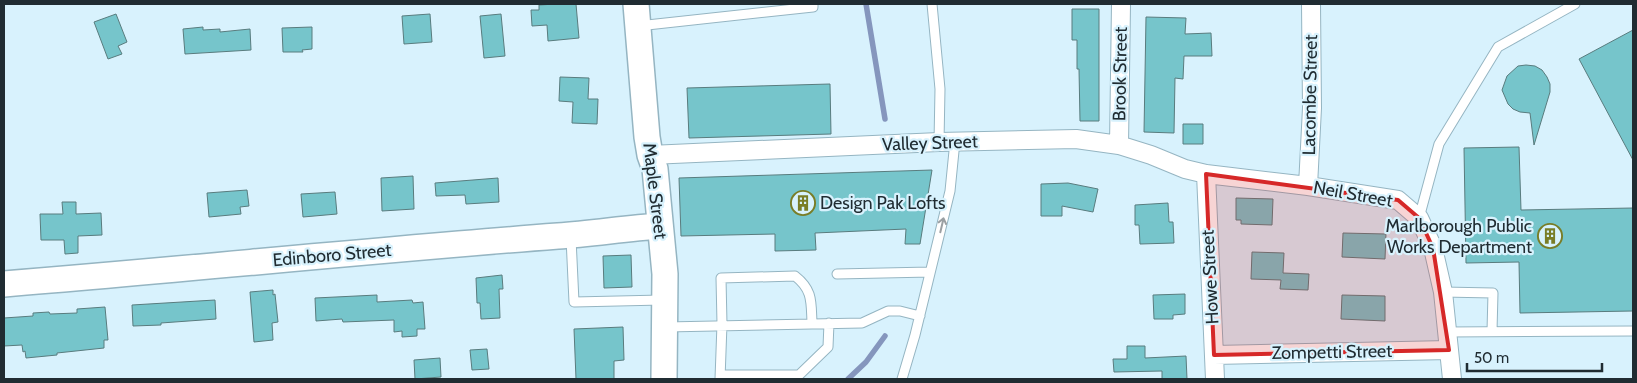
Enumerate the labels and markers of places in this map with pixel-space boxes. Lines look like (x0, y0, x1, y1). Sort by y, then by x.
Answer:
building icon: Design Pak Lofts (790, 190, 816, 216)
place label: Design Pak Lofts (820, 192, 945, 214)
place label: Marlborough Public Works Department (1386, 215, 1532, 258)
building icon: Marlborough Public Works Department (1537, 223, 1563, 249)

